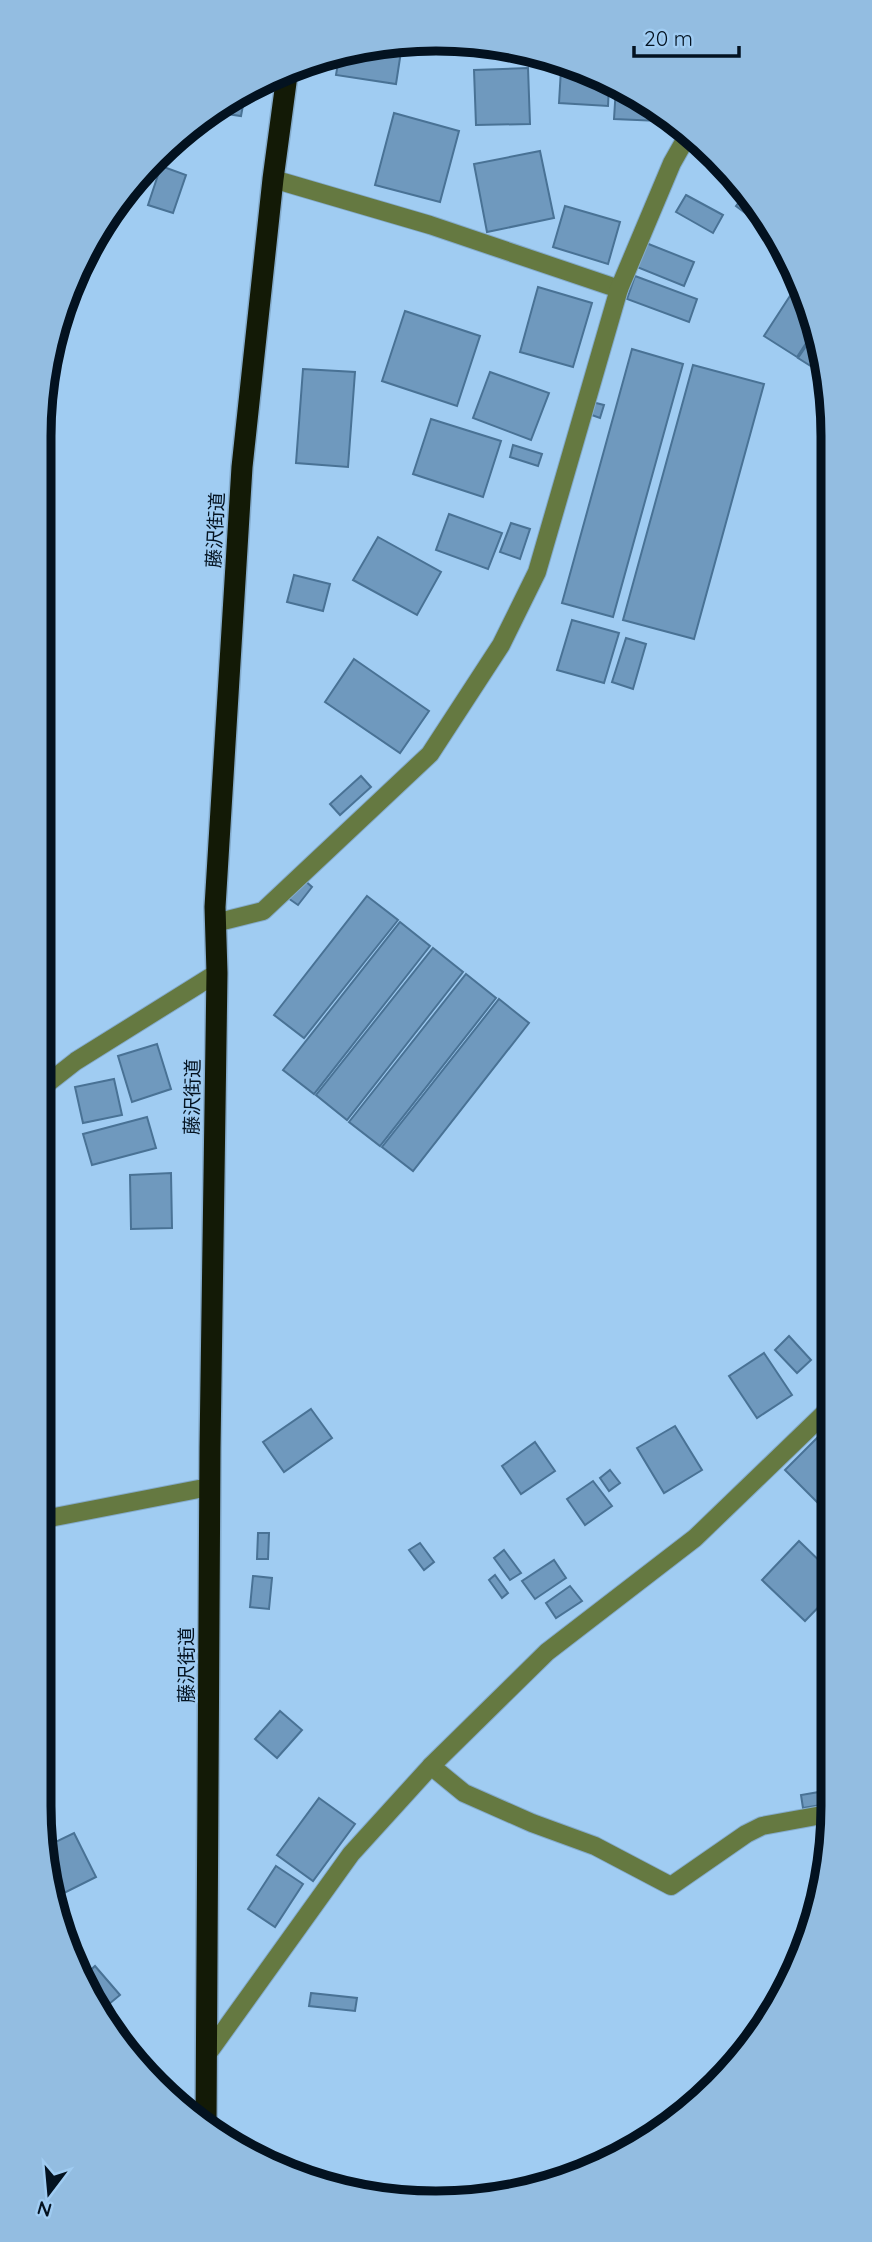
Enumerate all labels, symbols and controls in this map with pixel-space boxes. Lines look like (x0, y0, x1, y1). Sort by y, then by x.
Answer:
scale bar (634, 14, 739, 58)
text: 20 m (644, 25, 693, 51)
street label: 藤沢街道 (201, 491, 229, 569)
street label: 藤沢街道 (179, 1059, 205, 1135)
street label: 藤沢街道 (174, 1627, 198, 1703)
north arrow (14, 2158, 84, 2228)
text: N (34, 2196, 54, 2223)

